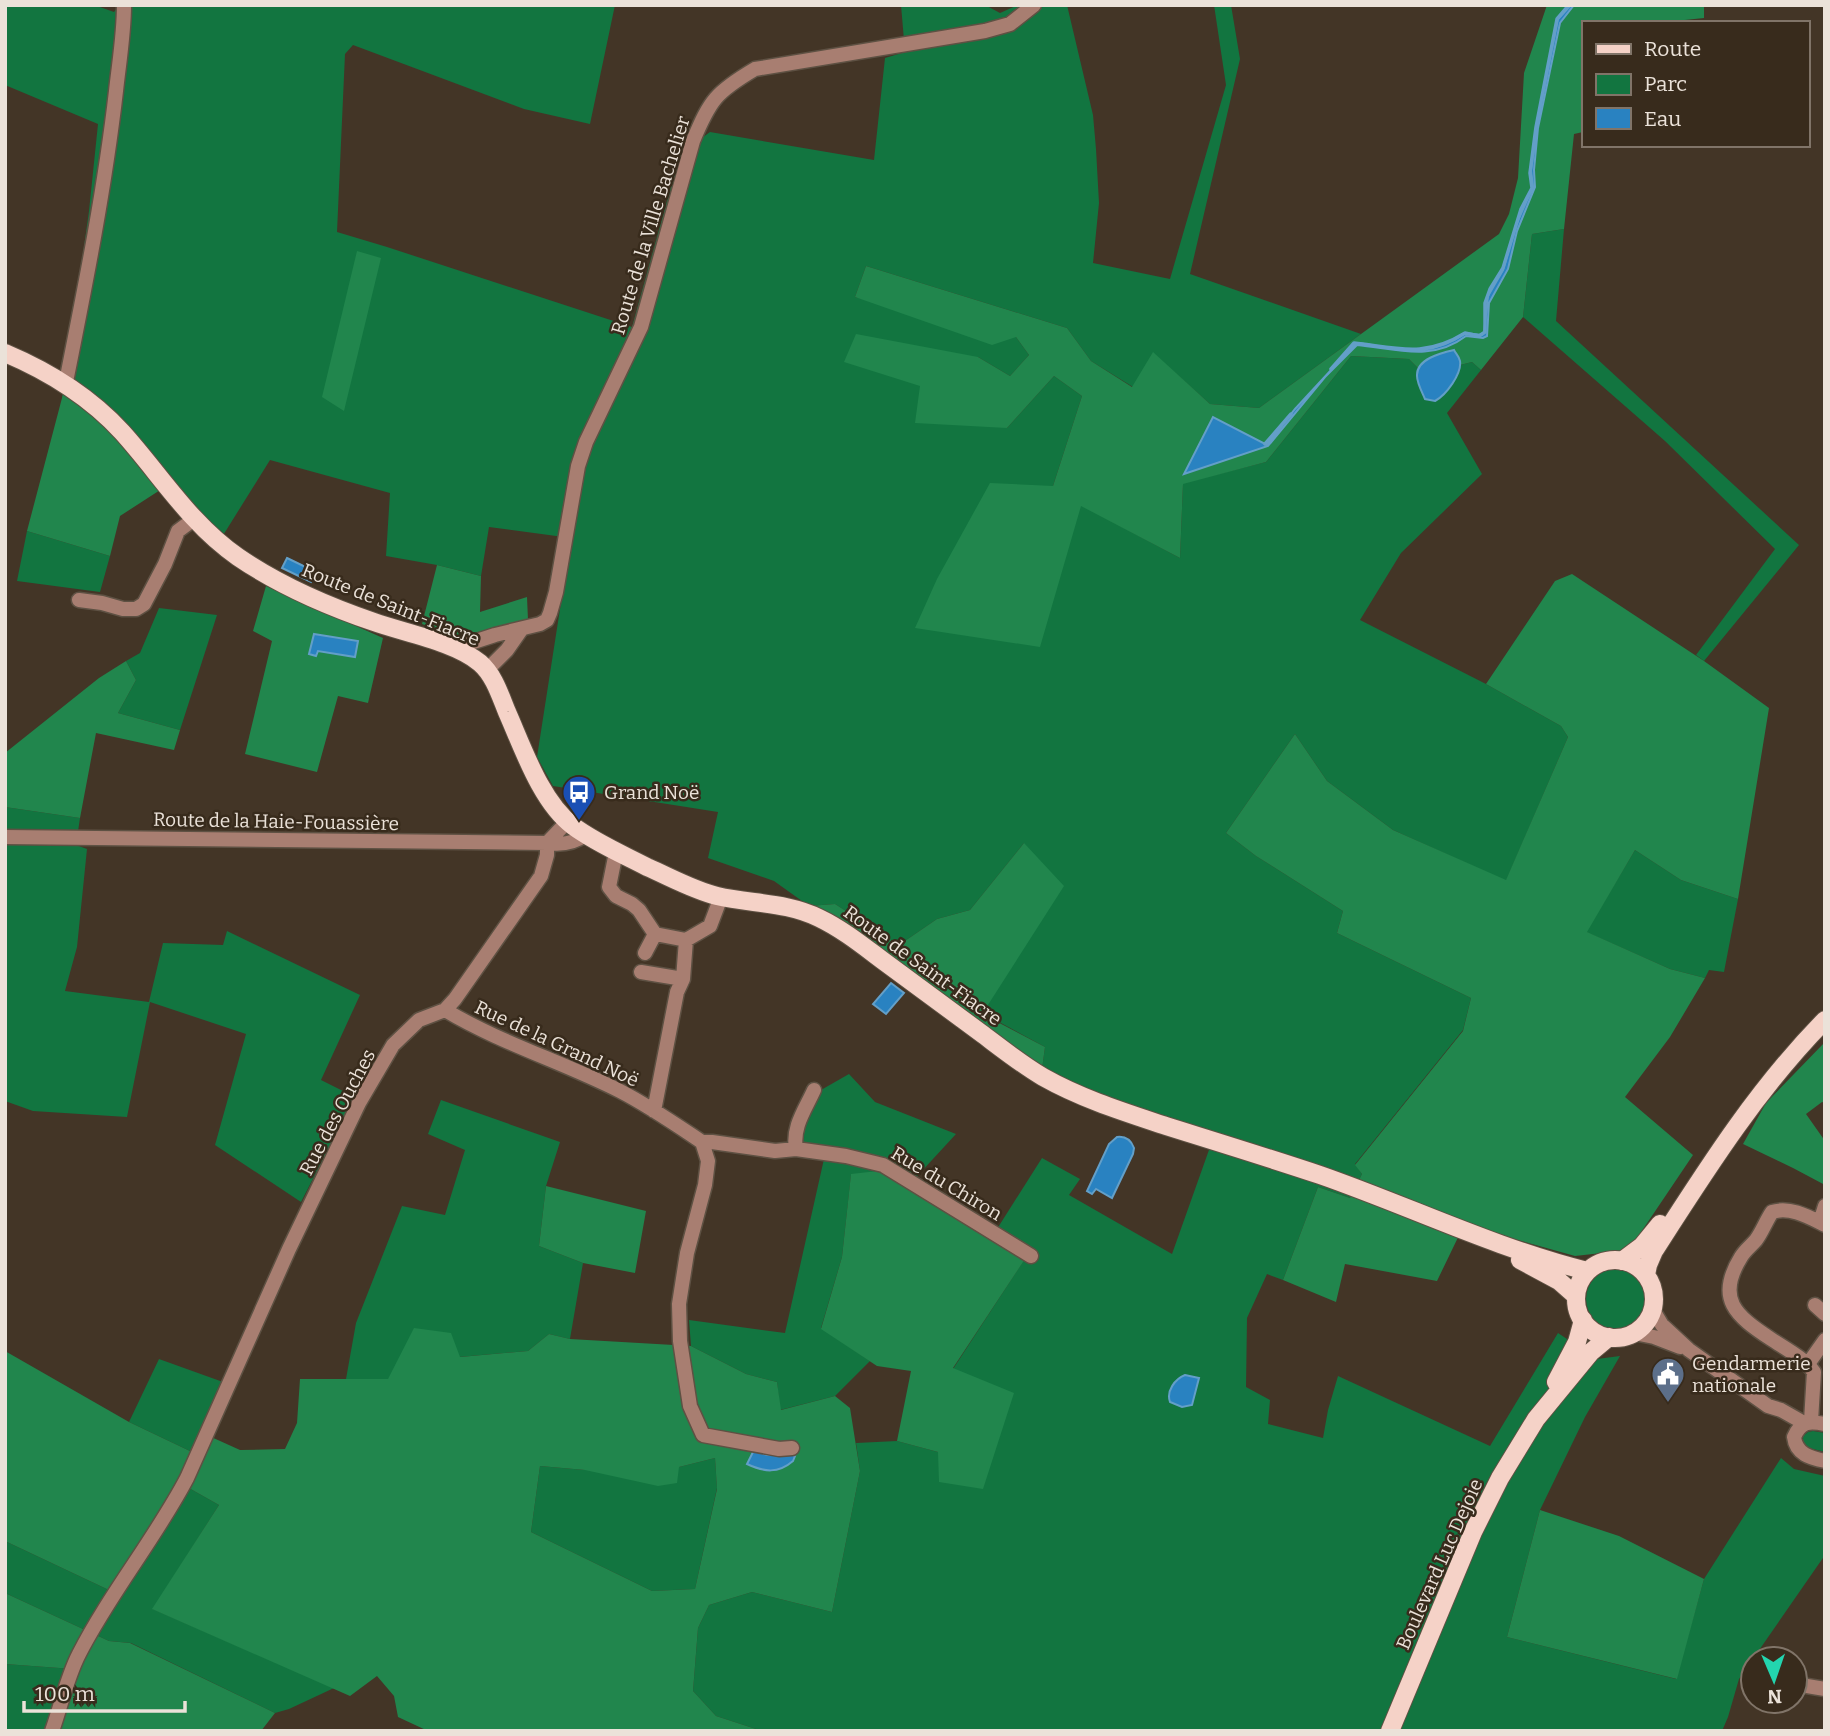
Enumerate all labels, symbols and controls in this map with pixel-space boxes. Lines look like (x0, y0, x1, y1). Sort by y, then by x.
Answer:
legend (1582, 21, 1809, 147)
text: Route (1644, 36, 1701, 62)
text: Parc (1644, 71, 1687, 97)
text: Eau (1644, 106, 1681, 132)
street label: Route de la Ville Bachelier (606, 113, 695, 337)
street label: Route de Saint-Fiacre (299, 558, 483, 651)
bus stop icon: Grand Noë (560, 773, 598, 822)
place label: Grand Noë (604, 781, 699, 804)
street label: Route de la Haie-Fouassière (153, 808, 399, 835)
street label: Route de Saint-Fiacre (839, 900, 1006, 1030)
street label: Rue de la Grand Noë (471, 995, 642, 1092)
street label: Rue des Ouches (295, 1045, 380, 1179)
street label: Rue du Chiron (887, 1141, 1006, 1226)
place label: Gendarmerie nationale (1692, 1352, 1811, 1397)
public building icon: Gendarmerie nationale (1649, 1355, 1687, 1404)
street label: Boulevard Luc Dejoie (1391, 1475, 1487, 1653)
north arrow (1739, 1645, 1809, 1715)
scale bar (24, 1670, 186, 1714)
text: 100 m (35, 1681, 95, 1707)
text: N (1767, 1685, 1782, 1708)

